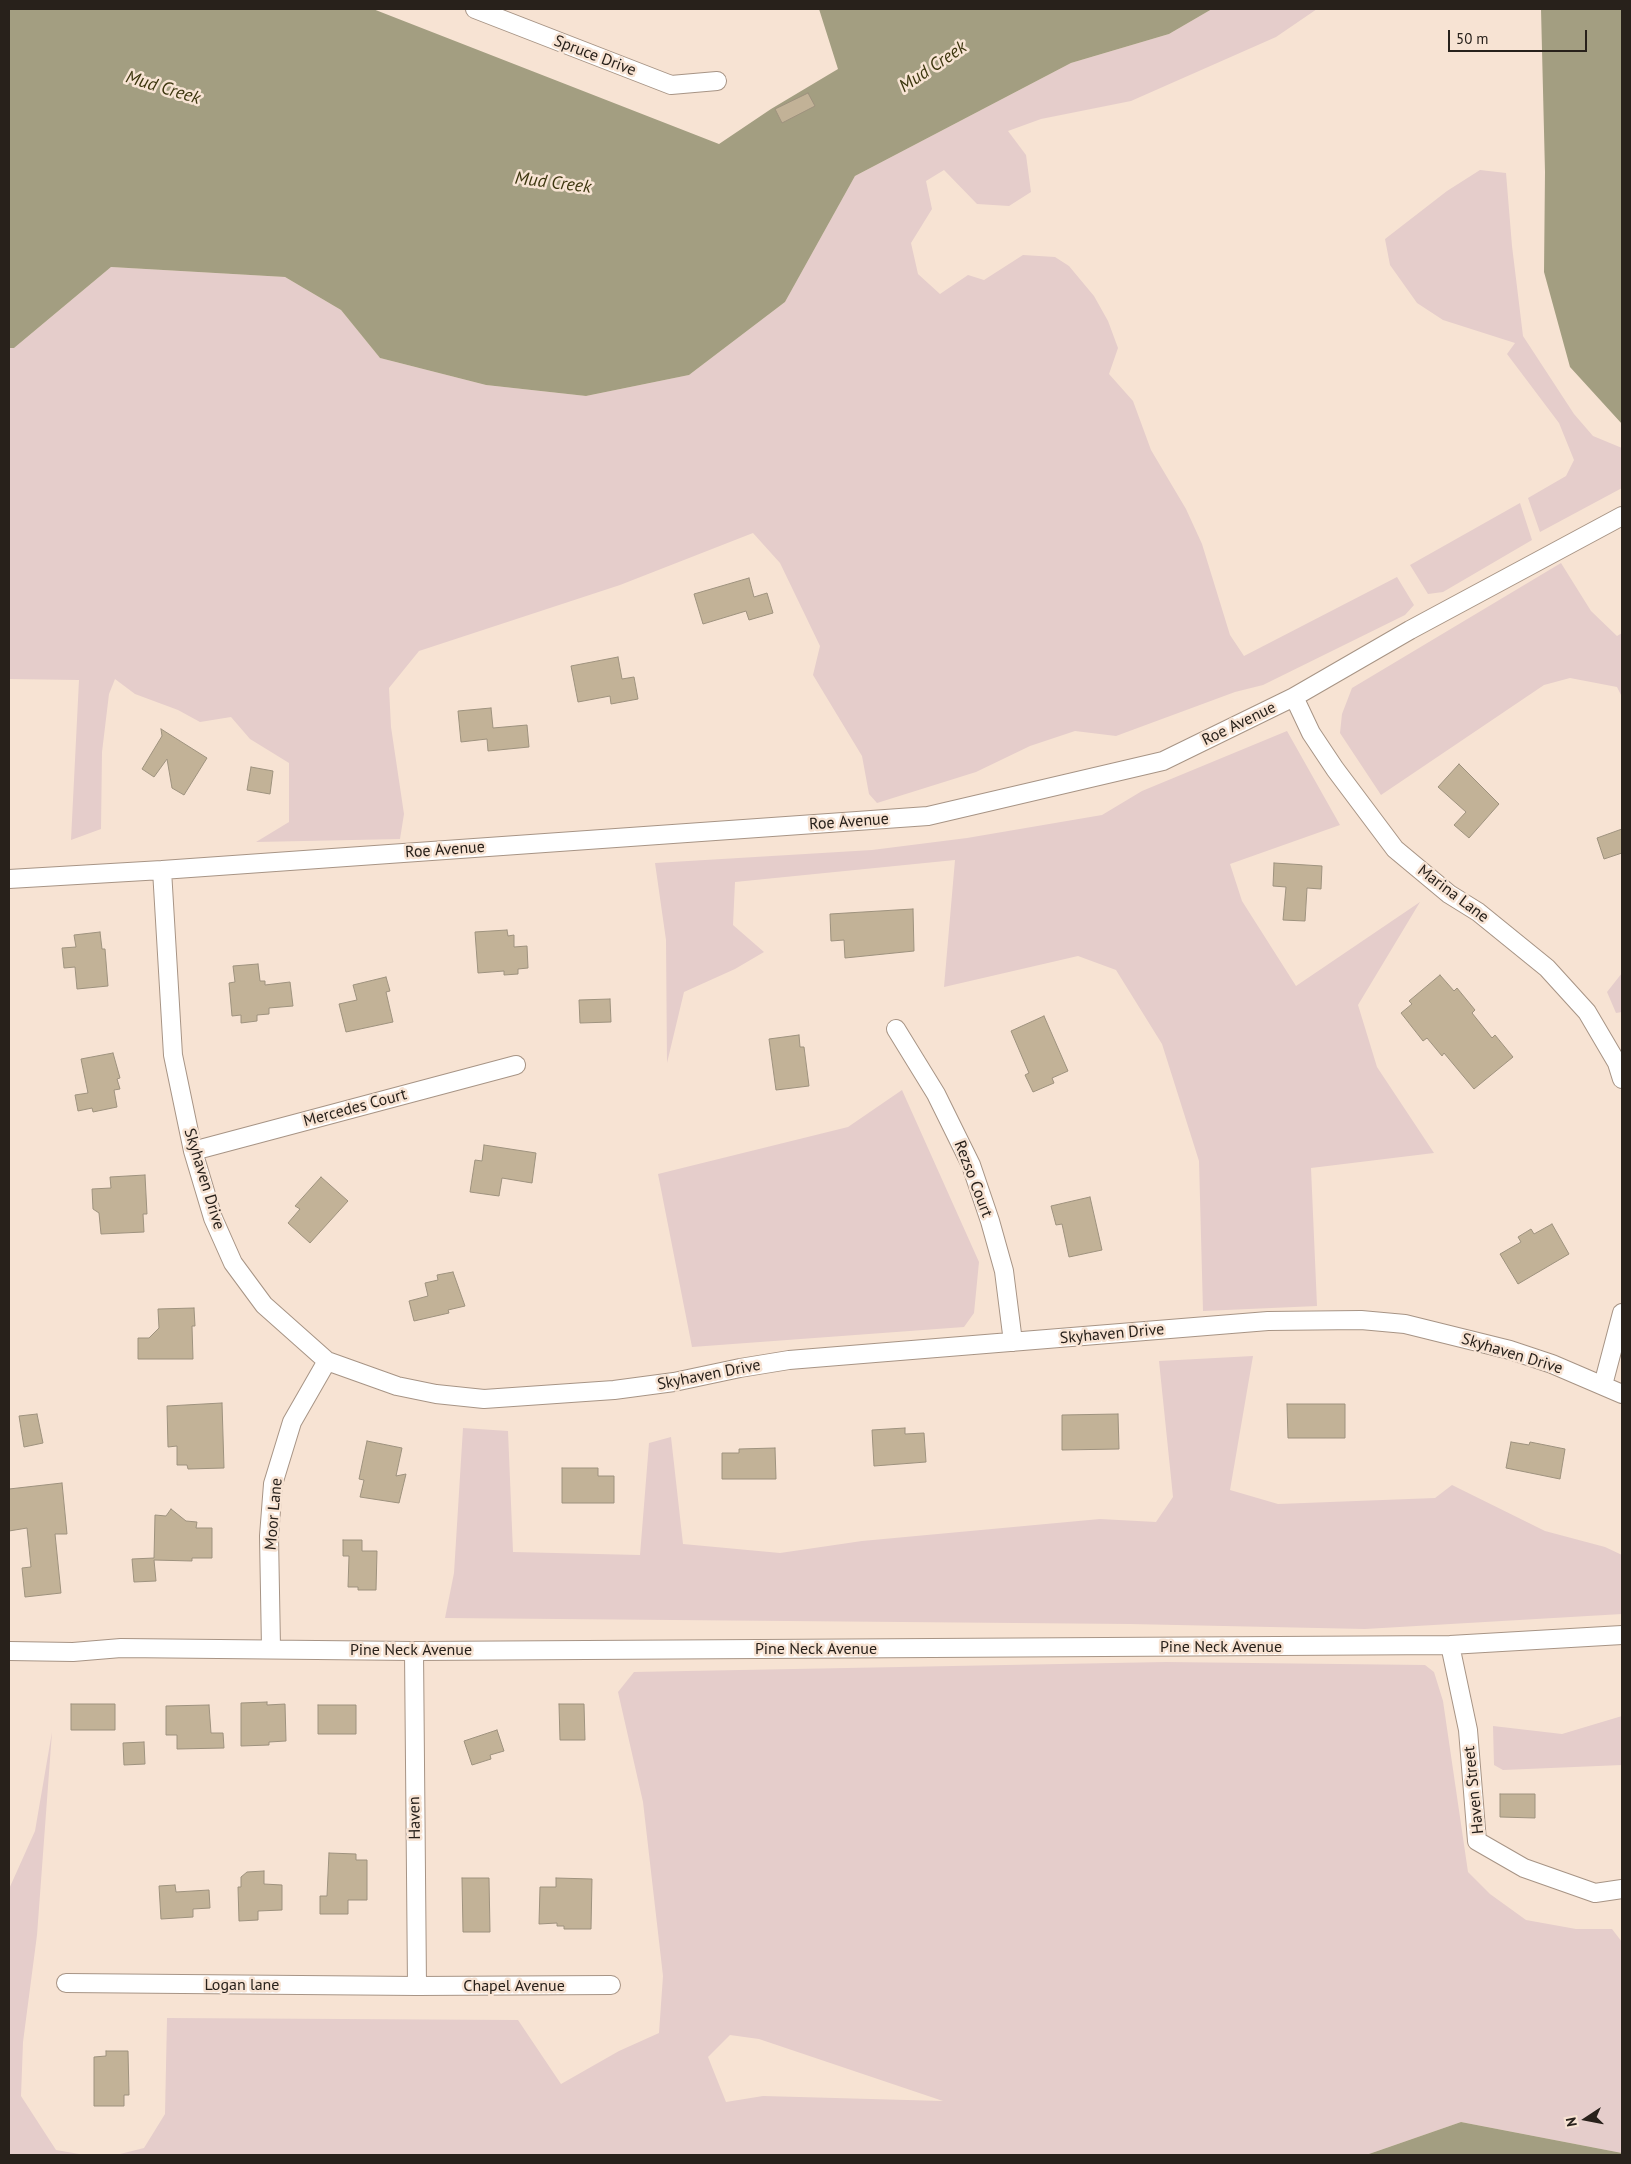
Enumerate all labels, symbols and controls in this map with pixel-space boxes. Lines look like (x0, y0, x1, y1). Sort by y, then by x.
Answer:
scale bar (1451, 20, 1590, 52)
text: 50 m (1456, 29, 1489, 48)
street label: Spruce Drive (551, 32, 639, 80)
water label: Mud Creek (895, 37, 971, 97)
water label: Mud Creek (123, 66, 203, 110)
water label: Mud Creek (514, 168, 592, 198)
street label: Roe Avenue (1199, 698, 1279, 750)
street label: Roe Avenue (809, 810, 889, 834)
street label: Roe Avenue (405, 838, 485, 862)
street label: Marina Lane (1414, 861, 1492, 927)
street label: Mercedes Court (301, 1085, 409, 1131)
street label: Skyhaven Drive (180, 1126, 228, 1232)
street label: Rezso Court (950, 1138, 996, 1220)
street label: Skyhaven Drive (1059, 1320, 1165, 1348)
street label: Skyhaven Drive (1459, 1330, 1565, 1378)
street label: Skyhaven Drive (656, 1356, 762, 1394)
street label: Moor Lane (261, 1477, 287, 1551)
street label: Pine Neck Avenue (1160, 1637, 1282, 1657)
street label: Pine Neck Avenue (755, 1639, 877, 1659)
street label: Pine Neck Avenue (350, 1640, 472, 1660)
street label: Haven Street (1460, 1745, 1488, 1835)
street label: Haven (405, 1796, 425, 1840)
street label: Logan lane (205, 1975, 279, 1995)
street label: Chapel Avenue (463, 1976, 565, 1996)
north arrow (1561, 2094, 1611, 2144)
text: N (1562, 2116, 1581, 2128)

